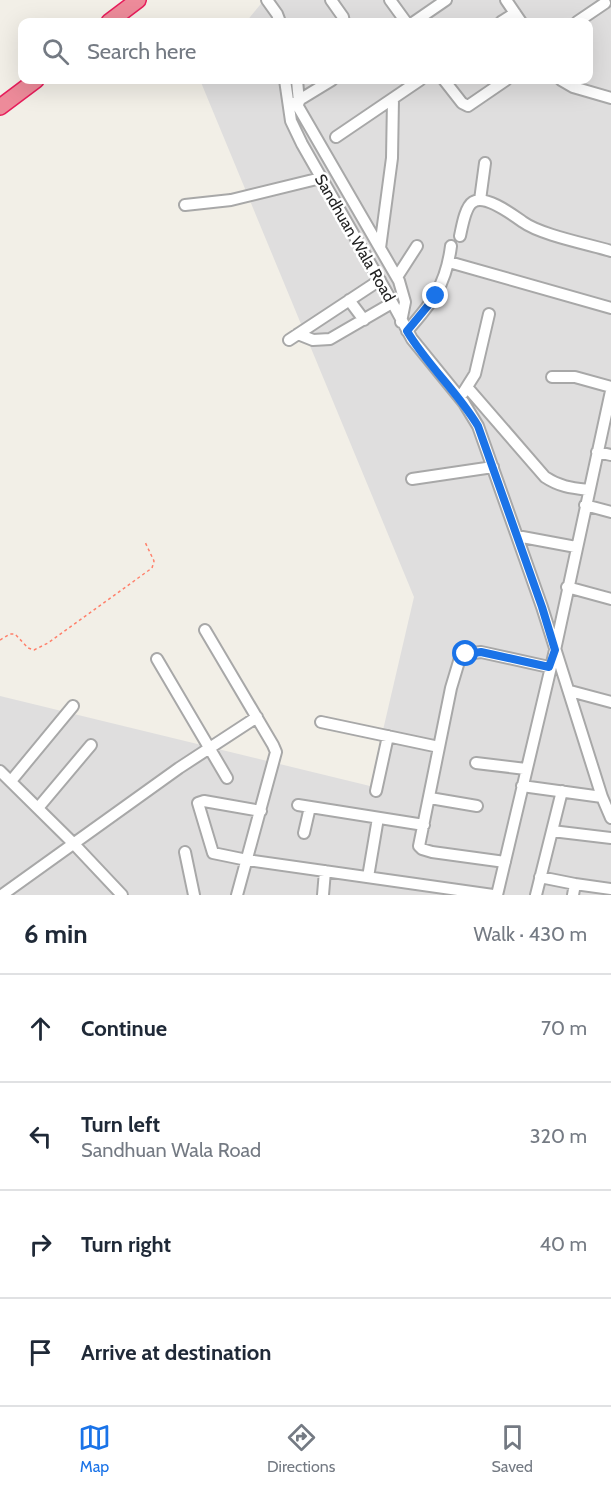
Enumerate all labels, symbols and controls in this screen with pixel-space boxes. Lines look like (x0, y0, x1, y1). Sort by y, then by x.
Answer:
search box (18, 18, 593, 84)
icon: search (39, 35, 72, 68)
text: Search here (87, 38, 196, 65)
street label: Sandhuan Wala Road (311, 171, 399, 305)
route end (422, 282, 448, 308)
route start (452, 640, 478, 666)
text: 6 min (24, 918, 88, 950)
text: Walk · 430 m (473, 922, 587, 946)
icon: ahead (24, 1012, 57, 1045)
text: Continue (81, 1015, 167, 1042)
text: 70 m (541, 1016, 587, 1040)
text: Turn left (81, 1111, 160, 1138)
icon: left (24, 1120, 57, 1153)
text: 320 m (530, 1124, 587, 1148)
text: Sandhuan Wala Road (81, 1138, 261, 1162)
icon: right (24, 1228, 57, 1261)
text: Turn right (81, 1231, 171, 1258)
text: 40 m (539, 1232, 587, 1256)
icon: arrive (24, 1336, 57, 1369)
text: Arrive at destination (81, 1339, 271, 1366)
tab: Map (78, 1421, 111, 1476)
tab: Directions (267, 1421, 335, 1476)
tab: Saved (491, 1421, 533, 1476)

